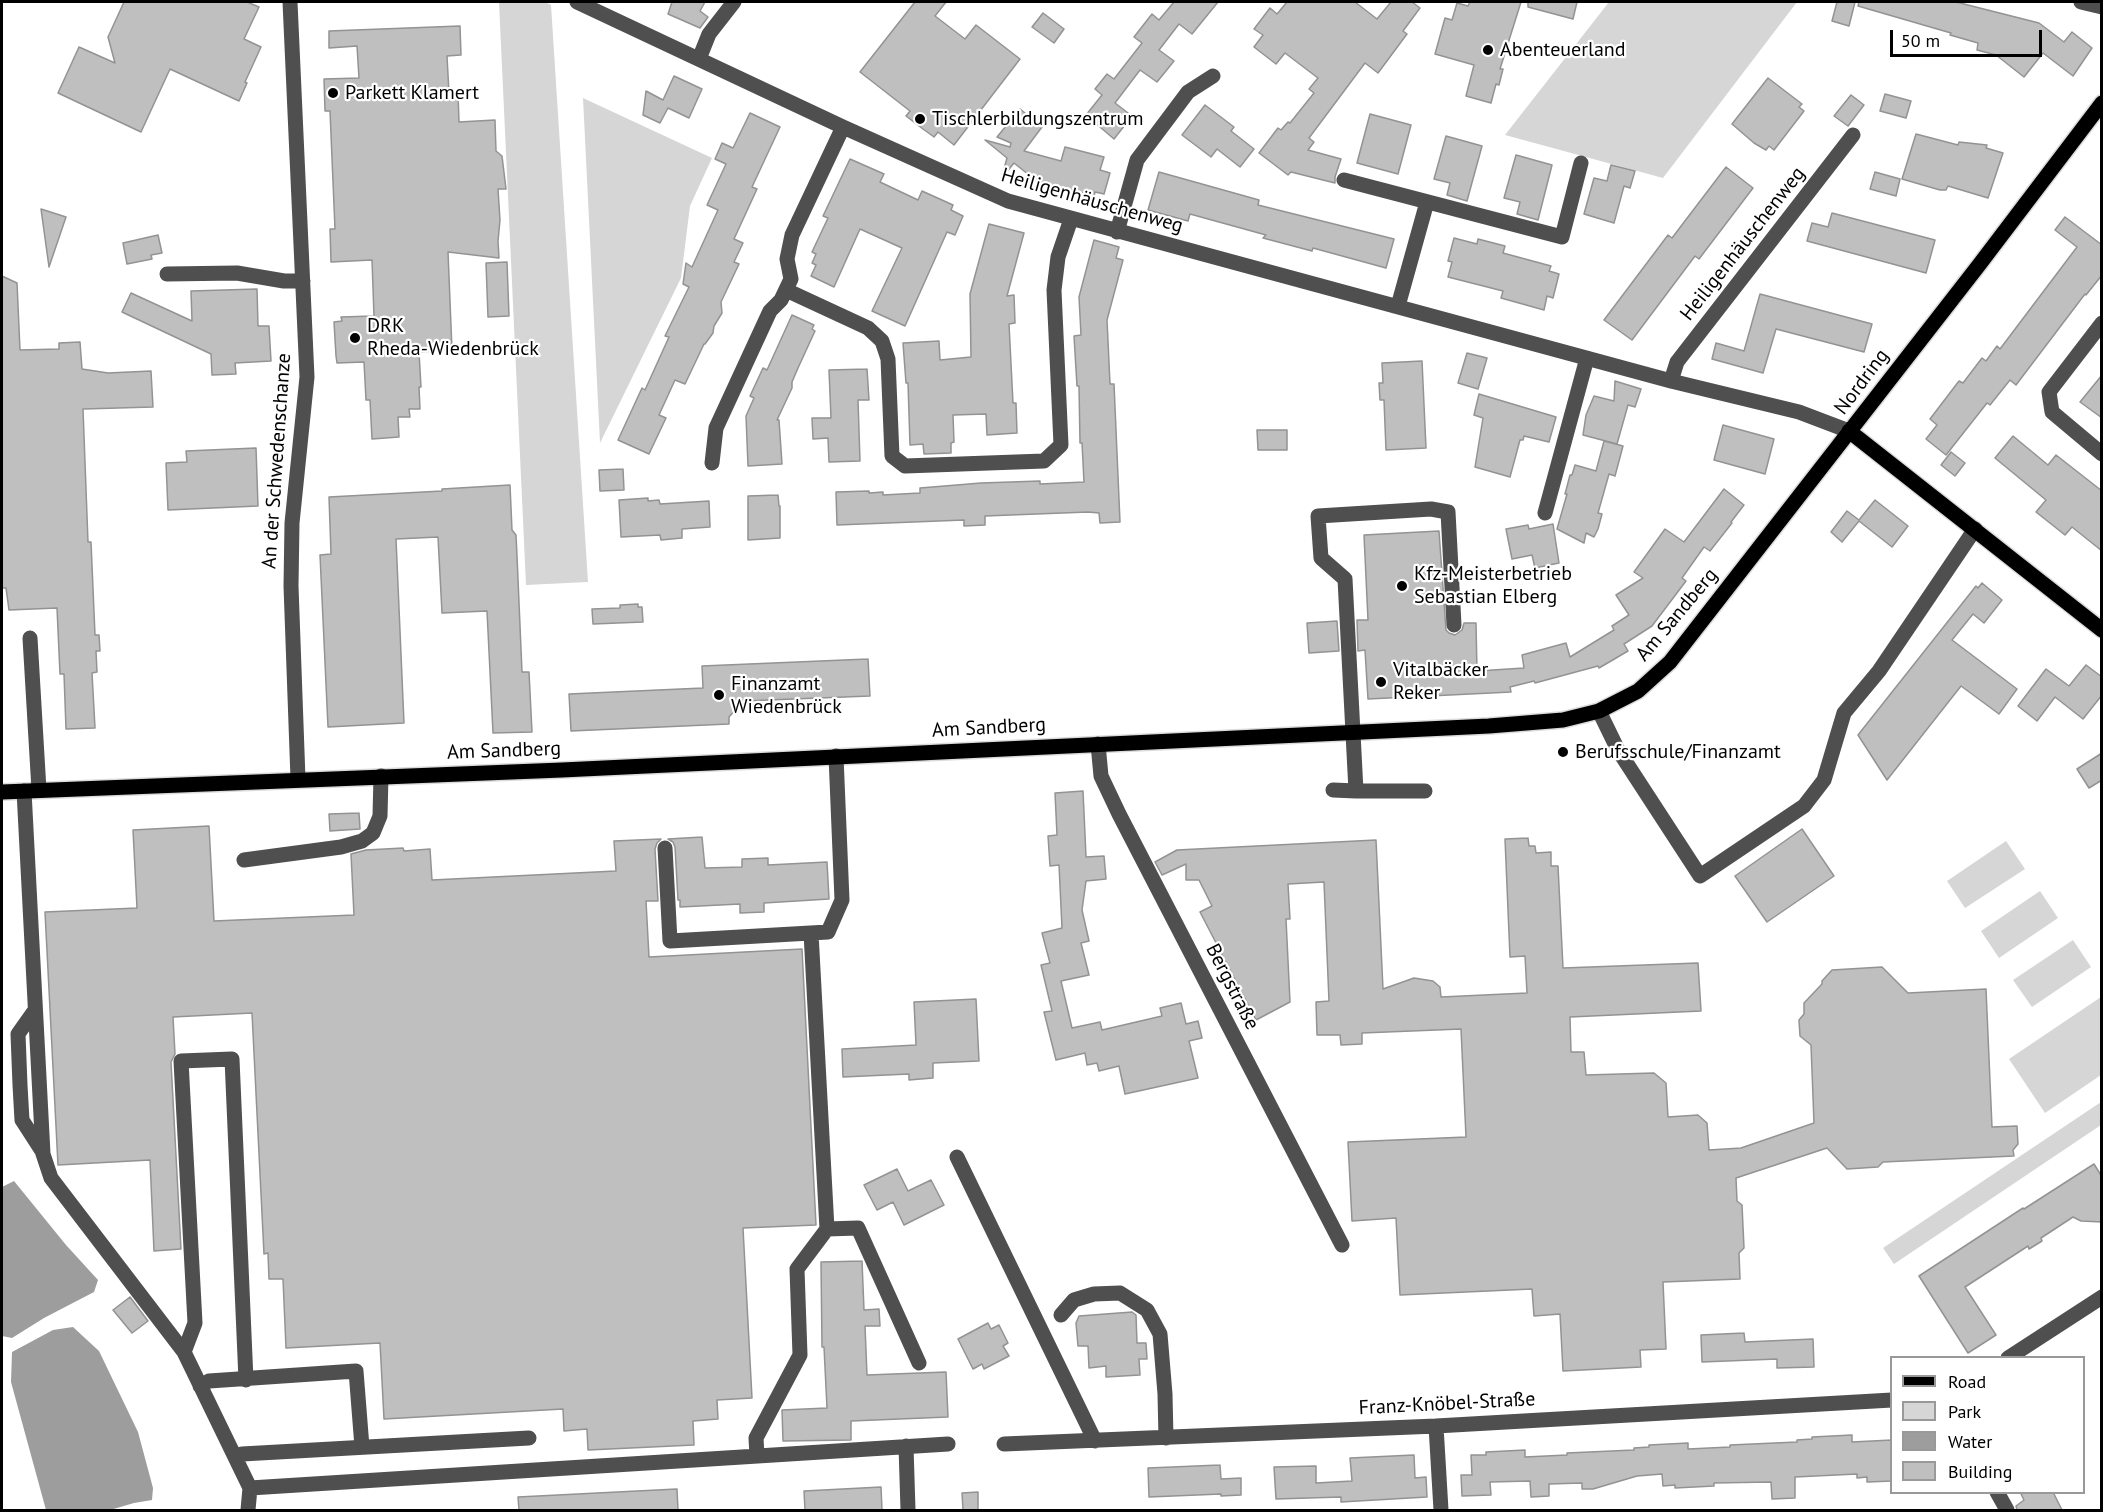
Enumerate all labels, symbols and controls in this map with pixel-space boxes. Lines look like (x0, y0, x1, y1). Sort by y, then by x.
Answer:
scale bar (1893, 18, 2044, 56)
text: 50 m (1901, 29, 1940, 52)
place label: Abenteuerland (1500, 38, 1626, 62)
marker: Abenteuerland (1481, 43, 1495, 57)
place label: Parkett Klamert (345, 81, 479, 105)
marker: Parkett Klamert (326, 86, 340, 100)
place label: Tischlerbildungszentrum (932, 107, 1144, 131)
marker: Tischlerbildungszentrum (913, 112, 927, 126)
street label: Heiligenhäuschenweg (1676, 162, 1810, 326)
street label: Heiligenhäuschenweg (998, 164, 1186, 238)
place label: DRK Rheda-Wiedenbrück (367, 314, 539, 361)
marker: DRK Rheda-Wiedenbrück (348, 331, 362, 345)
street label: Nordring (1830, 345, 1894, 419)
street label: An der Schwedenschanze (257, 352, 297, 570)
place label: Kfz-Meisterbetrieb Sebastian Elberg (1414, 562, 1572, 609)
street label: Am Sandberg (1631, 564, 1723, 666)
marker: Kfz-Meisterbetrieb Sebastian Elberg (1395, 579, 1409, 593)
place label: Vitalbäcker Reker (1393, 658, 1488, 705)
place label: Finanzamt Wiedenbrück (731, 672, 842, 719)
marker: Vitalbäcker Reker (1374, 675, 1388, 689)
marker: Finanzamt Wiedenbrück (712, 688, 726, 702)
street label: Am Sandberg (931, 713, 1047, 743)
street label: Am Sandberg (447, 737, 561, 765)
place label: Berufsschule/Finanzamt (1575, 740, 1781, 764)
marker: Berufsschule/Finanzamt (1556, 745, 1570, 759)
street label: Bergstraße (1200, 940, 1264, 1034)
legend (1890, 1356, 2085, 1494)
text: Road (1948, 1370, 1986, 1393)
street label: Franz-Knöbel-Straße (1358, 1387, 1536, 1421)
text: Park (1948, 1400, 1981, 1423)
text: Water (1948, 1430, 1992, 1453)
text: Building (1948, 1460, 2012, 1483)

